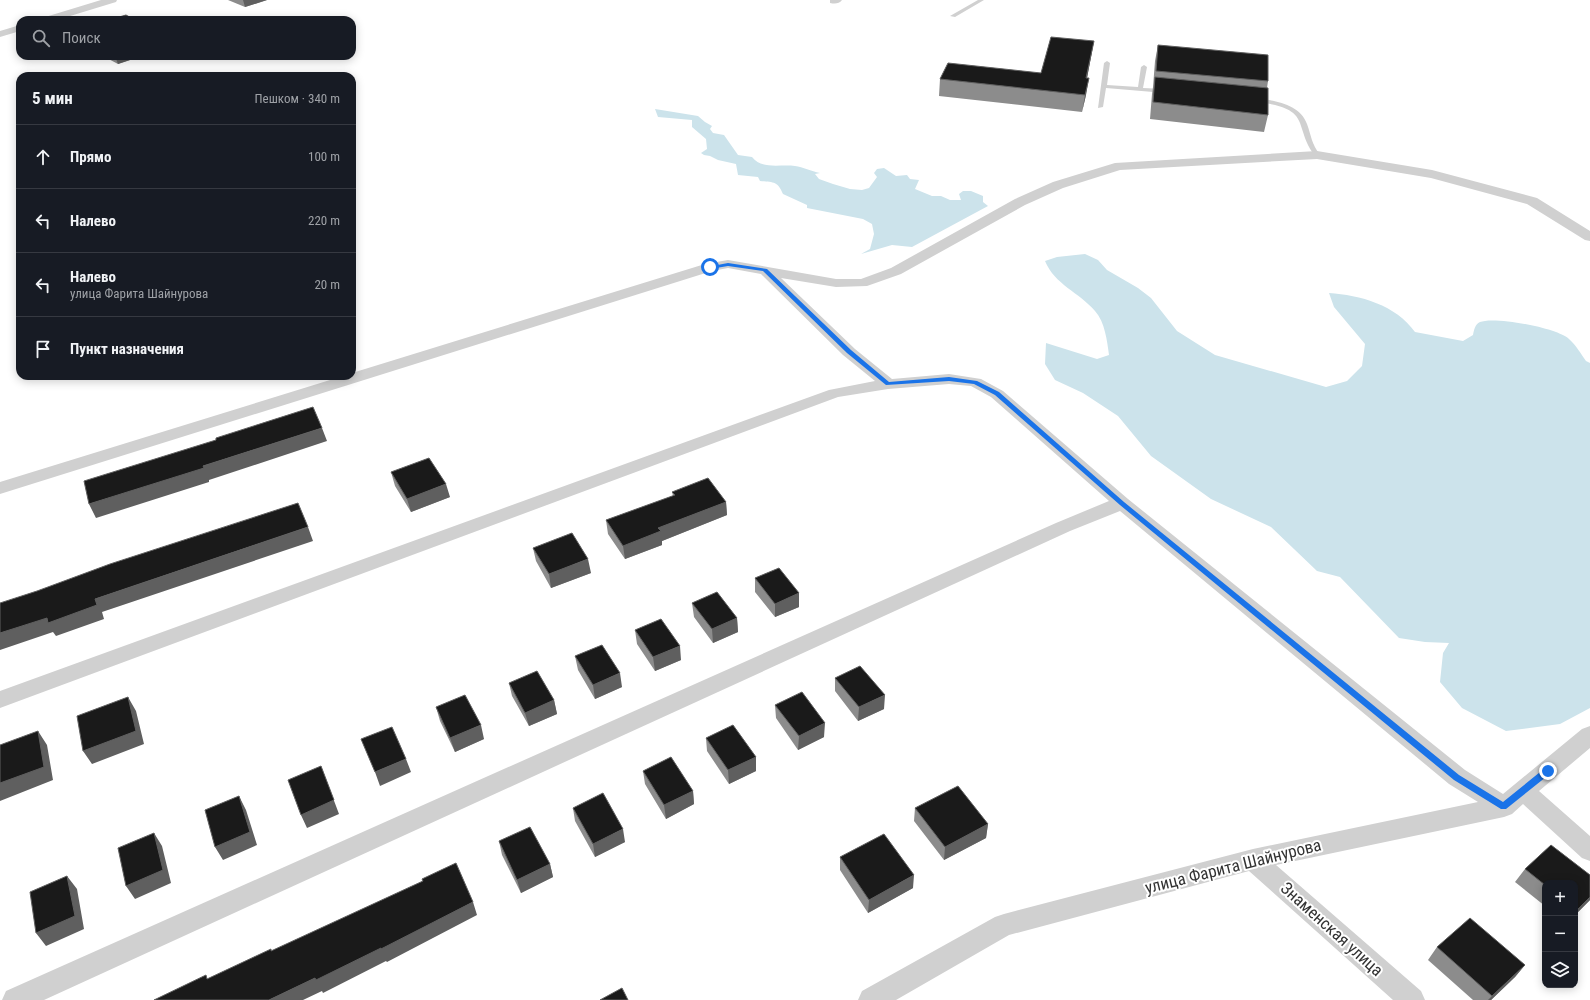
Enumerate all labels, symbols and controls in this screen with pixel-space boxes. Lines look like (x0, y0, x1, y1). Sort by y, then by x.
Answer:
search box (16, 16, 356, 60)
icon: search (30, 27, 52, 49)
text: Поиск (62, 29, 101, 47)
text: 5 мин (32, 88, 73, 108)
text: Пешком · 340 m (254, 91, 340, 106)
icon: ahead (32, 146, 54, 168)
text: Прямо (70, 148, 111, 166)
text: 100 m (308, 149, 340, 164)
icon: left (32, 210, 54, 232)
text: Налево (70, 212, 116, 230)
text: 220 m (308, 213, 340, 228)
route start (701, 258, 719, 276)
text: Налево (70, 268, 116, 286)
icon: left (32, 274, 54, 296)
text: 20 m (314, 277, 340, 292)
text: улица Фарита Шайнурова (70, 286, 208, 301)
icon: arrive (32, 338, 54, 360)
text: Пункт назначения (70, 340, 184, 358)
route end (1539, 762, 1557, 780)
street label: улица Фарита Шайнурова (1143, 834, 1323, 898)
street label: Знаменская улица (1277, 878, 1387, 980)
map controls (1542, 880, 1578, 988)
button: + (1542, 880, 1578, 916)
button: − (1542, 916, 1578, 952)
button: layers (1542, 952, 1578, 988)

